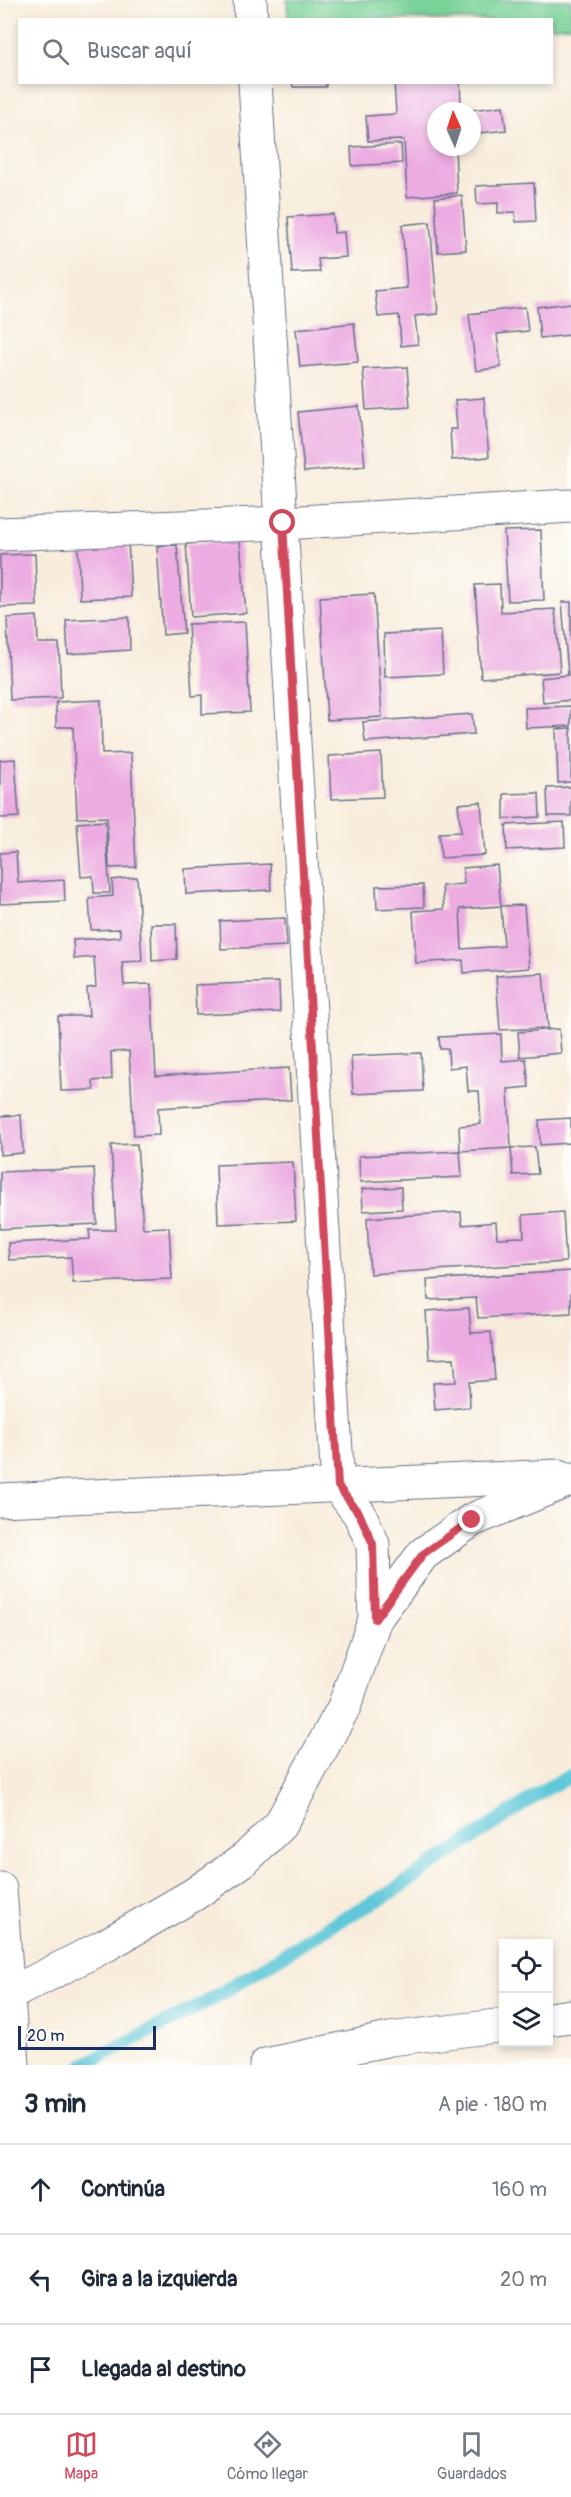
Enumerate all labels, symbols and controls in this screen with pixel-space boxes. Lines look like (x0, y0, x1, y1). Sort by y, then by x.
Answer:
search box (18, 18, 553, 84)
icon: search (39, 35, 72, 68)
text: Buscar aquí (87, 37, 192, 65)
north arrow (427, 102, 481, 156)
route start (269, 509, 295, 535)
route end (458, 1506, 484, 1532)
map controls (499, 1939, 553, 2047)
button: locate (499, 1939, 553, 1993)
button: layers (499, 1993, 553, 2047)
scale bar (18, 2023, 156, 2050)
text: 20 m (27, 2026, 65, 2046)
text: 3 min (24, 2088, 86, 2120)
text: A pie · 180 m (438, 2092, 547, 2117)
icon: ahead (24, 2173, 57, 2206)
text: Continúa (81, 2175, 165, 2203)
text: 160 m (492, 2177, 547, 2202)
icon: left (24, 2263, 57, 2296)
text: Gira a la izquierda (81, 2265, 238, 2293)
text: 20 m (500, 2267, 547, 2292)
icon: arrive (24, 2353, 57, 2386)
text: Llegada al destino (81, 2355, 246, 2383)
tab: Mapa (64, 2428, 98, 2484)
tab: Cómo llegar (227, 2428, 308, 2484)
tab: Guardados (437, 2428, 507, 2484)

